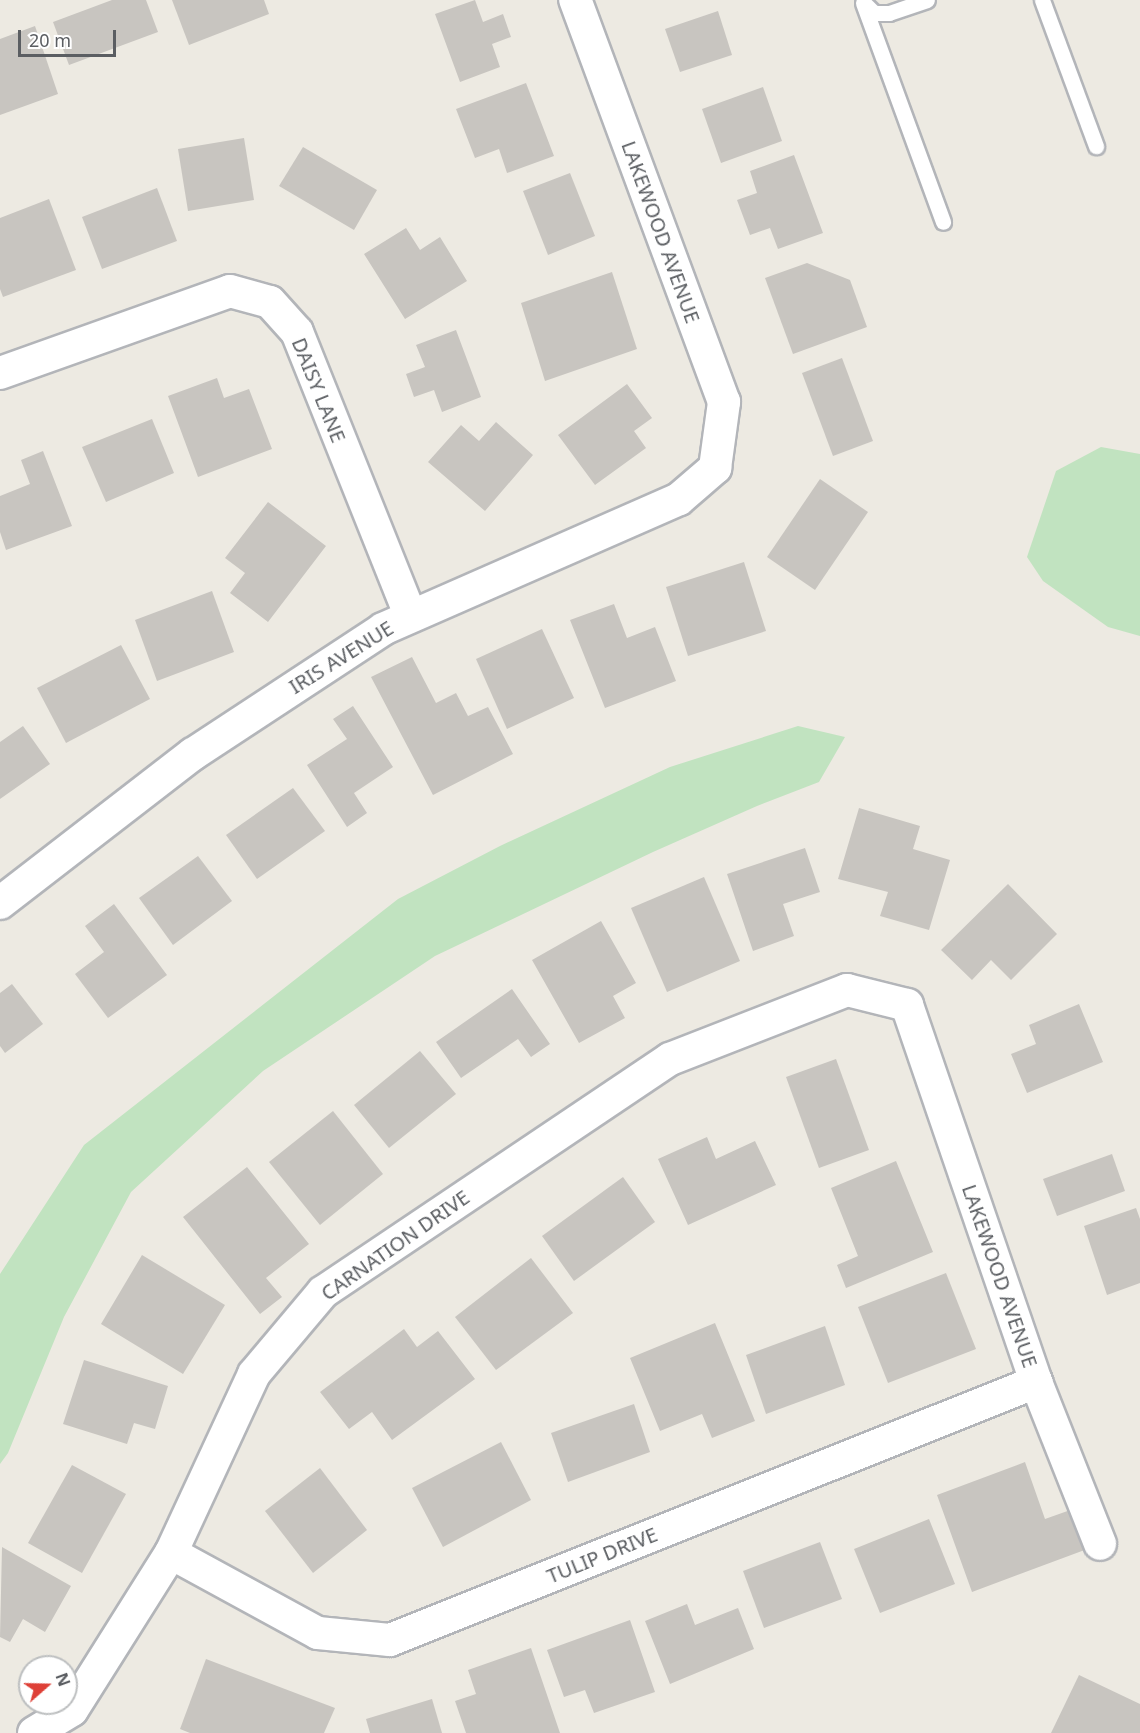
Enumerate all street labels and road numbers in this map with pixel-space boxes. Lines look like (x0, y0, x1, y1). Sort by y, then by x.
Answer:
street label: LAKEWOOD AVENUE (617, 138, 705, 326)
street label: DAISY LANE (287, 334, 351, 446)
street label: IRIS AVENUE (285, 615, 397, 699)
street label: LAKEWOOD AVENUE (957, 1181, 1043, 1371)
street label: CARNATION DRIVE (316, 1185, 474, 1305)
street label: TULIP DRIVE (543, 1522, 661, 1588)

